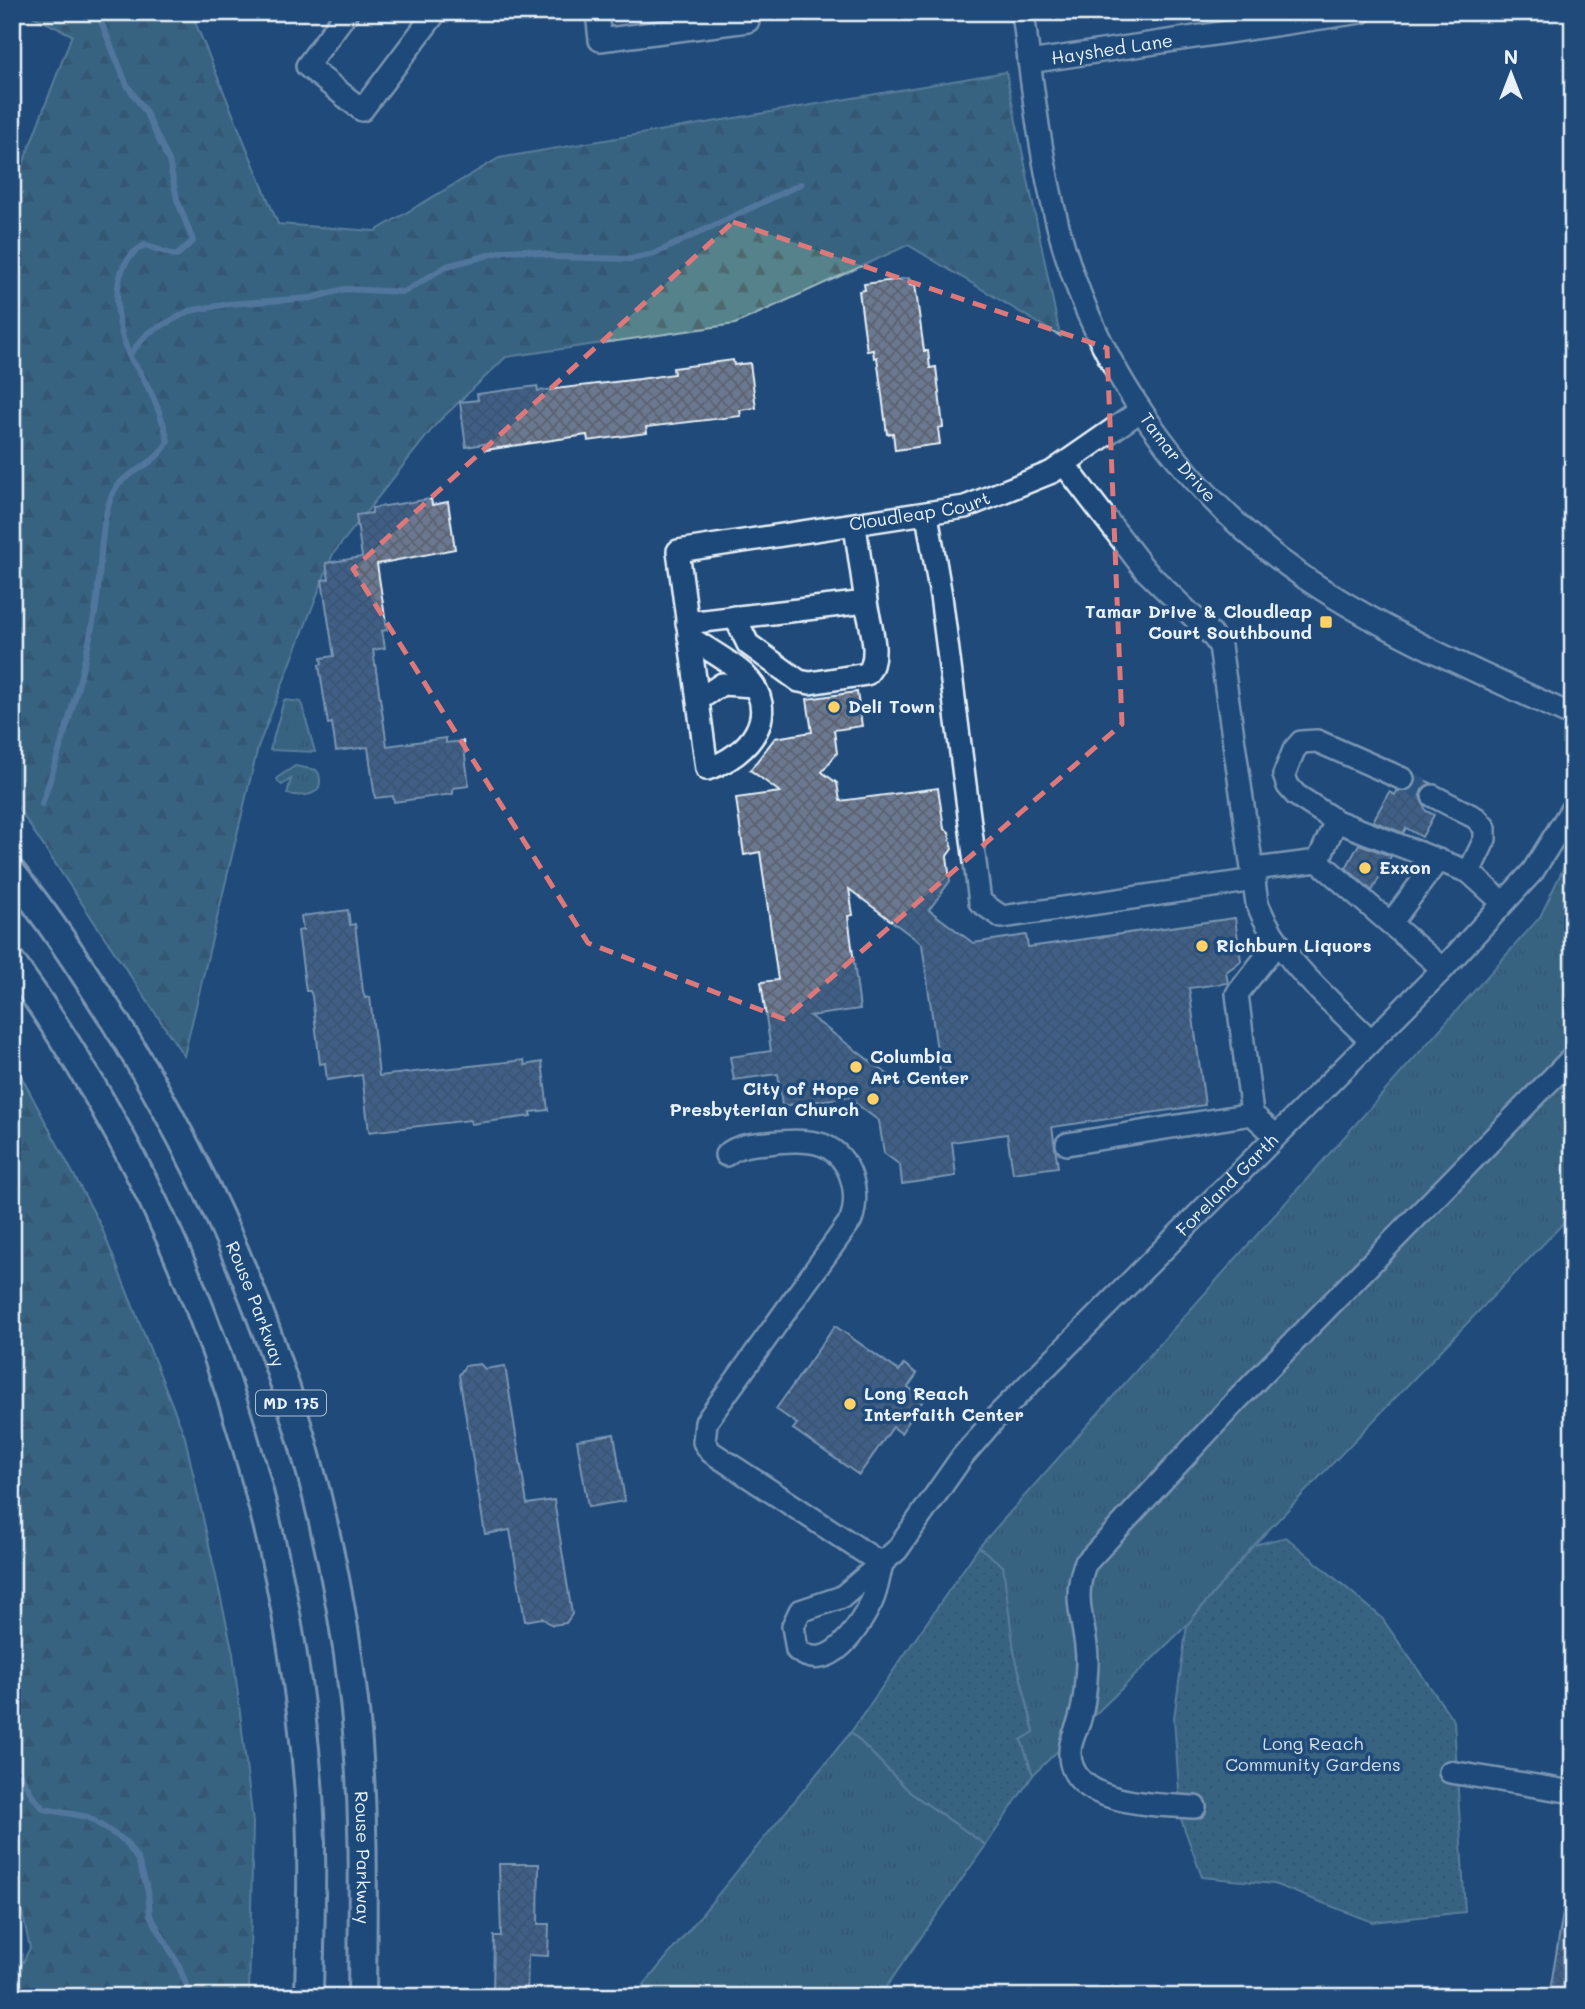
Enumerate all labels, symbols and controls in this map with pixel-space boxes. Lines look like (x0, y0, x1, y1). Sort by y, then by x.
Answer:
street label: Hayshed Lane (1050, 28, 1174, 69)
north arrow (1476, 38, 1546, 108)
text: N (1504, 44, 1518, 69)
street label: Tamar Drive (1135, 407, 1222, 507)
street label: Cloudleap Court (847, 485, 994, 536)
place label: Tamar Drive & Cloudleap Court Southbound (1085, 599, 1312, 644)
marker: Tamar Drive & Cloudleap Court Southbound (1318, 614, 1334, 630)
place label: Deli Town (848, 694, 935, 718)
marker: Deli Town (826, 699, 842, 715)
place label: Exxon (1379, 855, 1431, 879)
marker: Exxon (1357, 860, 1373, 876)
place label: Richburn Liquors (1216, 933, 1372, 957)
marker: Richburn Liquors (1194, 938, 1210, 954)
place label: Columbia Art Center (870, 1044, 969, 1089)
marker: Columbia Art Center (848, 1059, 864, 1075)
place label: City of Hope Presbyterian Church (670, 1076, 859, 1121)
marker: City of Hope Presbyterian Church (865, 1091, 881, 1107)
street label: Foreland Garth (1170, 1128, 1283, 1241)
street label: Rouse Parkway (221, 1237, 291, 1370)
place label: Long Reach Interfaith Center (864, 1381, 1024, 1426)
road number: MD 175 (256, 1390, 326, 1415)
marker: Long Reach Interfaith Center (842, 1396, 858, 1412)
park label: Long Reach Community Gardens (1225, 1731, 1401, 1776)
street label: Rouse Parkway (350, 1791, 376, 1924)

